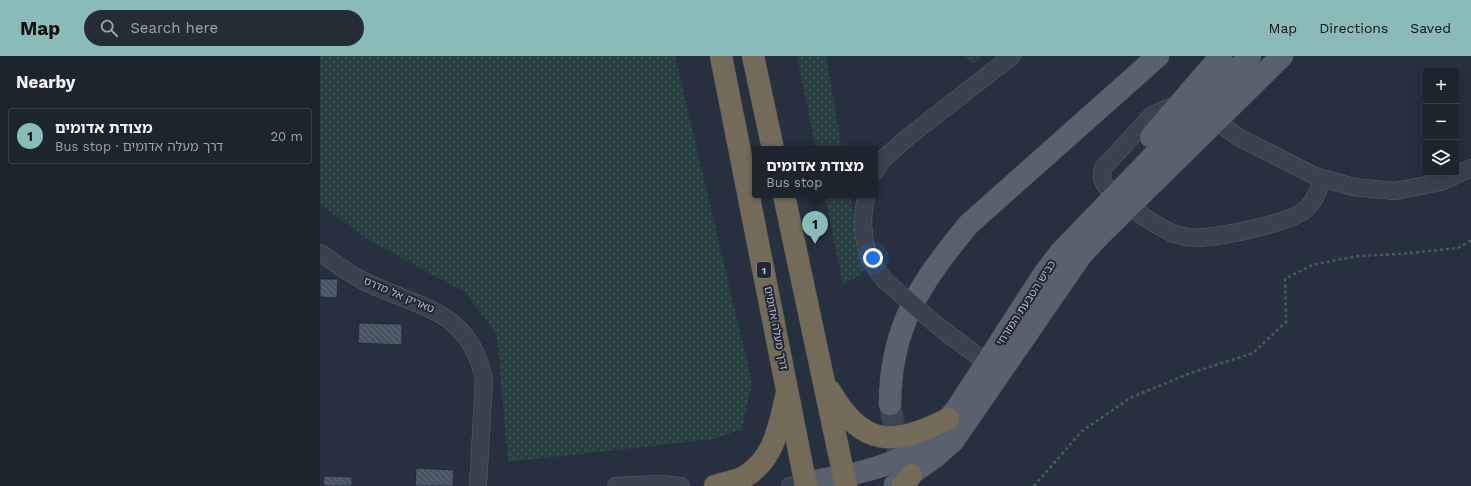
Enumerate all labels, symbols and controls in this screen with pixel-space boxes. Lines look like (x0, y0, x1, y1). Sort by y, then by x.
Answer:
search box (84, 10, 364, 46)
text: Map (20, 17, 60, 40)
icon: search (98, 17, 120, 39)
text: Search here (130, 19, 218, 37)
text: Map (1269, 20, 1297, 36)
text: Directions (1319, 20, 1388, 36)
text: Saved (1410, 20, 1451, 36)
map controls (1423, 68, 1459, 176)
button: + (1423, 68, 1459, 104)
text: Nearby (16, 72, 75, 92)
button: − (1423, 104, 1459, 140)
text: מצודת אדומים (55, 119, 153, 137)
text: 1 (27, 129, 33, 144)
text: 20 m (271, 129, 303, 144)
text: Bus stop · דרך מעלה אדומים (55, 139, 223, 154)
button: layers (1423, 140, 1459, 176)
popup (752, 146, 878, 198)
text: מצודת אדומים (766, 157, 864, 175)
text: Bus stop (766, 175, 822, 190)
pin: 1 (802, 211, 828, 244)
your location (863, 248, 883, 268)
street label: כביש הטבעת המזרחי (994, 258, 1059, 348)
road number: 1 (757, 262, 771, 278)
street label: טאריק אל מדרס (362, 274, 436, 316)
street label: דרך מעלה אדומים (762, 285, 790, 371)

